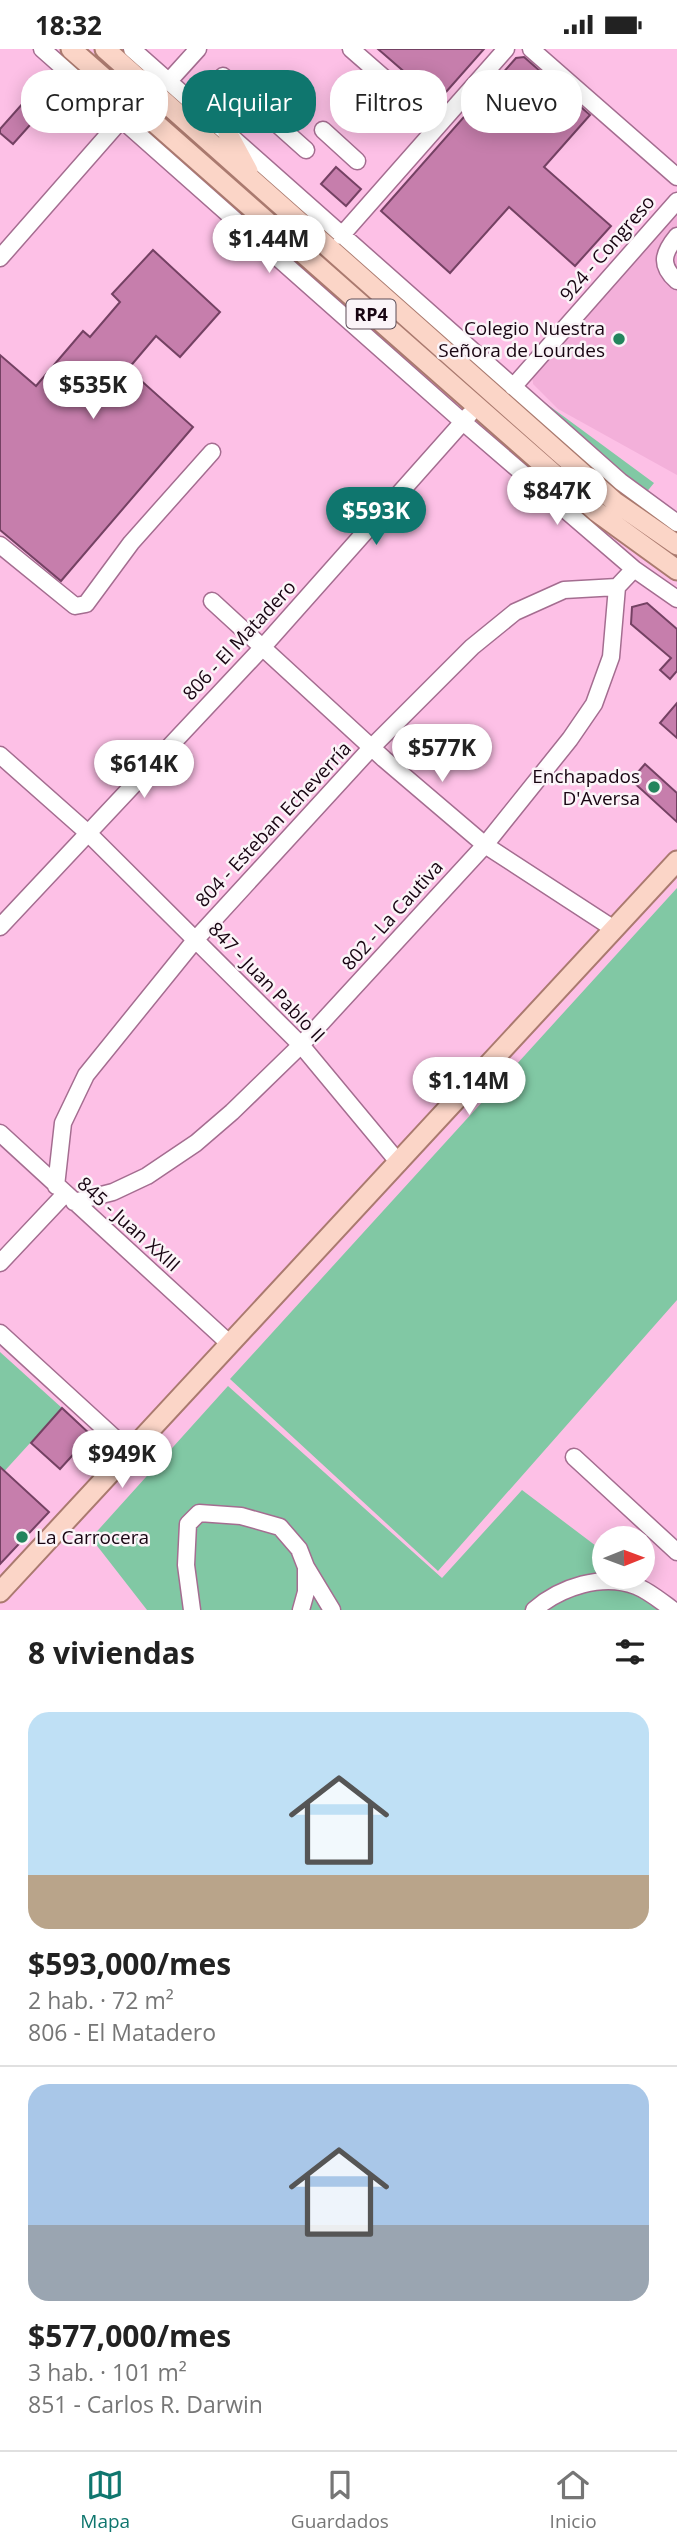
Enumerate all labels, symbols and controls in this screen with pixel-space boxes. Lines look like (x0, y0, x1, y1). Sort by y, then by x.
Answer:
text: 18:32 (35, 7, 102, 43)
chip: Comprar (21, 70, 168, 133)
chip: Alquilar (182, 70, 316, 133)
chip: Filtros (330, 70, 447, 133)
chip: Nuevo (461, 70, 582, 133)
street label: 924 - Congreso (554, 189, 660, 307)
pin: $1.44M (212, 215, 326, 275)
text: $1.44M (229, 222, 309, 254)
road number: RP4 (346, 299, 396, 328)
place label: Colegio Nuestra Señora de Lourdes (438, 315, 605, 363)
marker: Colegio Nuestra Señora de Lourdes (611, 331, 627, 347)
pin: $535K (44, 361, 142, 421)
text: $535K (59, 368, 127, 400)
pin: $847K (508, 468, 606, 527)
text: $847K (523, 474, 591, 506)
pin: $593K (327, 487, 425, 547)
text: $593K (342, 494, 410, 526)
street label: 806 - El Matadero (177, 574, 301, 706)
pin: $577K (393, 725, 491, 784)
text: $577K (408, 731, 476, 763)
street label: 804 - Esteban Echeverría (189, 736, 357, 912)
pin: $614K (95, 741, 193, 800)
text: $614K (110, 747, 178, 779)
place label: Enchapados D'Aversa (532, 763, 640, 811)
marker: Enchapados D'Aversa (646, 779, 662, 795)
street label: 802 - La Cautiva (336, 854, 448, 976)
street label: 847 - Juan Pablo II (203, 916, 331, 1048)
pin: $1.14M (412, 1058, 526, 1117)
text: $1.14M (429, 1064, 509, 1096)
street label: 845 - Juan XXIII (72, 1171, 186, 1277)
pin: $949K (73, 1431, 171, 1490)
text: $949K (88, 1437, 156, 1469)
place label: La Carrocera (36, 1524, 149, 1550)
north arrow (592, 1526, 654, 1589)
map controls (592, 1526, 655, 1589)
marker: La Carrocera (14, 1529, 30, 1545)
text: 8 viviendas (28, 1632, 195, 1673)
icon: filters (611, 1633, 649, 1671)
icon: home (276, 1757, 402, 1883)
text: $593,000/mes (28, 1943, 231, 1984)
text: 2 hab. · 72 m² (28, 1984, 174, 2016)
text: 806 - El Matadero (28, 2016, 216, 2048)
icon: home (276, 2129, 402, 2255)
text: $577,000/mes (28, 2315, 231, 2356)
text: 3 hab. · 101 m² (28, 2356, 187, 2388)
text: 851 - Carlos R. Darwin (28, 2388, 263, 2420)
tab: Mapa (80, 2466, 130, 2534)
tab: Guardados (291, 2466, 389, 2534)
tab: Inicio (550, 2466, 597, 2534)

